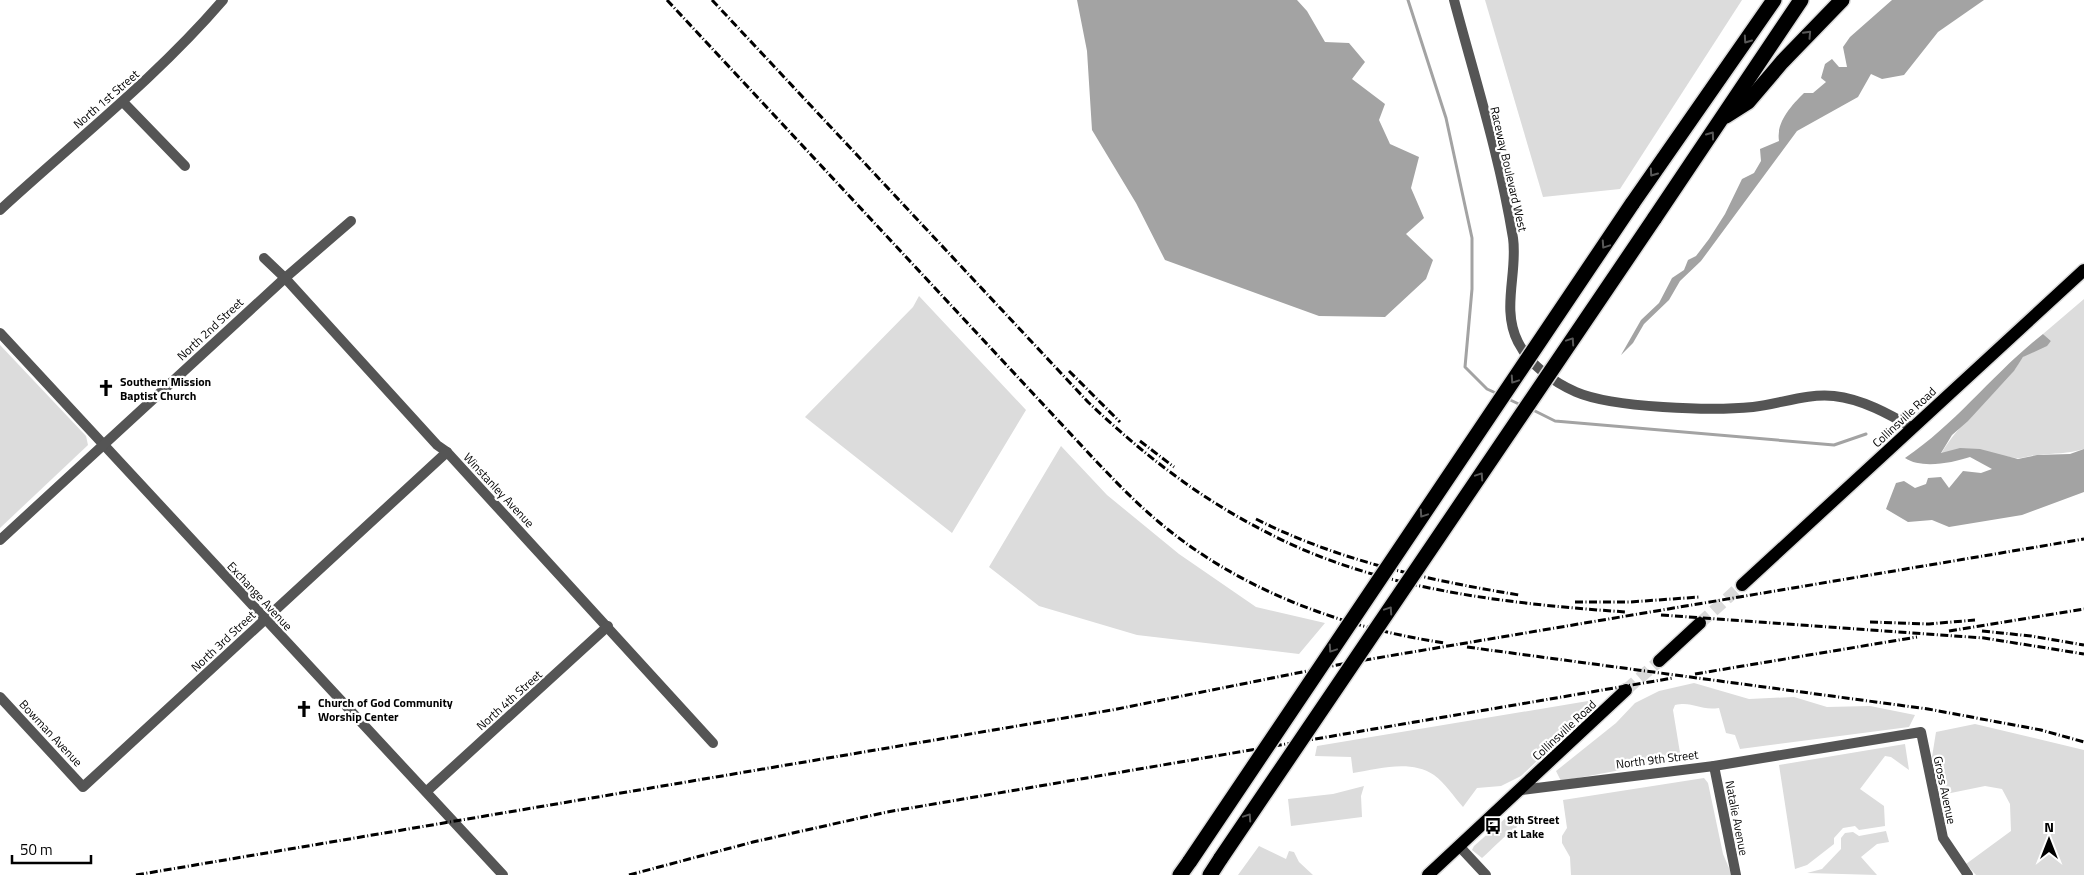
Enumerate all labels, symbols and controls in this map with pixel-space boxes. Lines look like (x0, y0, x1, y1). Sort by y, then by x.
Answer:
one-way arrow (1802, 31, 1811, 40)
one-way arrow (1744, 34, 1753, 44)
street label: North 1st Street (69, 64, 144, 133)
street label: Raceway Boulevard West (1485, 105, 1533, 234)
one-way arrow (1705, 131, 1714, 141)
one-way arrow (1650, 167, 1659, 177)
one-way arrow (1601, 239, 1611, 248)
street label: North 2nd Street (172, 293, 248, 365)
one-way arrow (1565, 337, 1574, 347)
place label: Southern Mission Baptist Church (120, 372, 211, 405)
one-way arrow (1511, 374, 1520, 383)
church icon: Southern Mission Baptist Church (96, 378, 116, 398)
street label: Collinsville Road (1868, 382, 1940, 452)
street label: Winstanley Avenue (459, 448, 539, 532)
one-way arrow (1474, 472, 1483, 482)
one-way arrow (1420, 509, 1429, 518)
street label: Exchange Avenue (223, 557, 297, 635)
street label: North 3rd Street (186, 605, 260, 676)
one-way arrow (1383, 607, 1392, 616)
one-way arrow (1329, 643, 1338, 653)
street label: North 4th Street (472, 665, 547, 735)
place label: Church of God Community Worship Center (318, 693, 453, 726)
street label: Bowman Avenue (15, 695, 87, 771)
street label: Collinsville Road (1528, 695, 1600, 765)
church icon: Church of God Community Worship Center (294, 699, 314, 719)
street label: North 9th Street (1615, 744, 1700, 773)
street label: Gross Avenue (1929, 754, 1961, 826)
street label: Natalie Avenue (1720, 779, 1754, 857)
place label: 9th Street at Lake (1507, 810, 1560, 843)
one-way arrow (1242, 814, 1252, 823)
north arrow (2024, 815, 2074, 865)
bus stop icon: 9th Street at Lake (1483, 816, 1503, 836)
text: N (2044, 816, 2054, 837)
scale bar (12, 832, 91, 864)
text: 50 m (20, 838, 53, 861)

